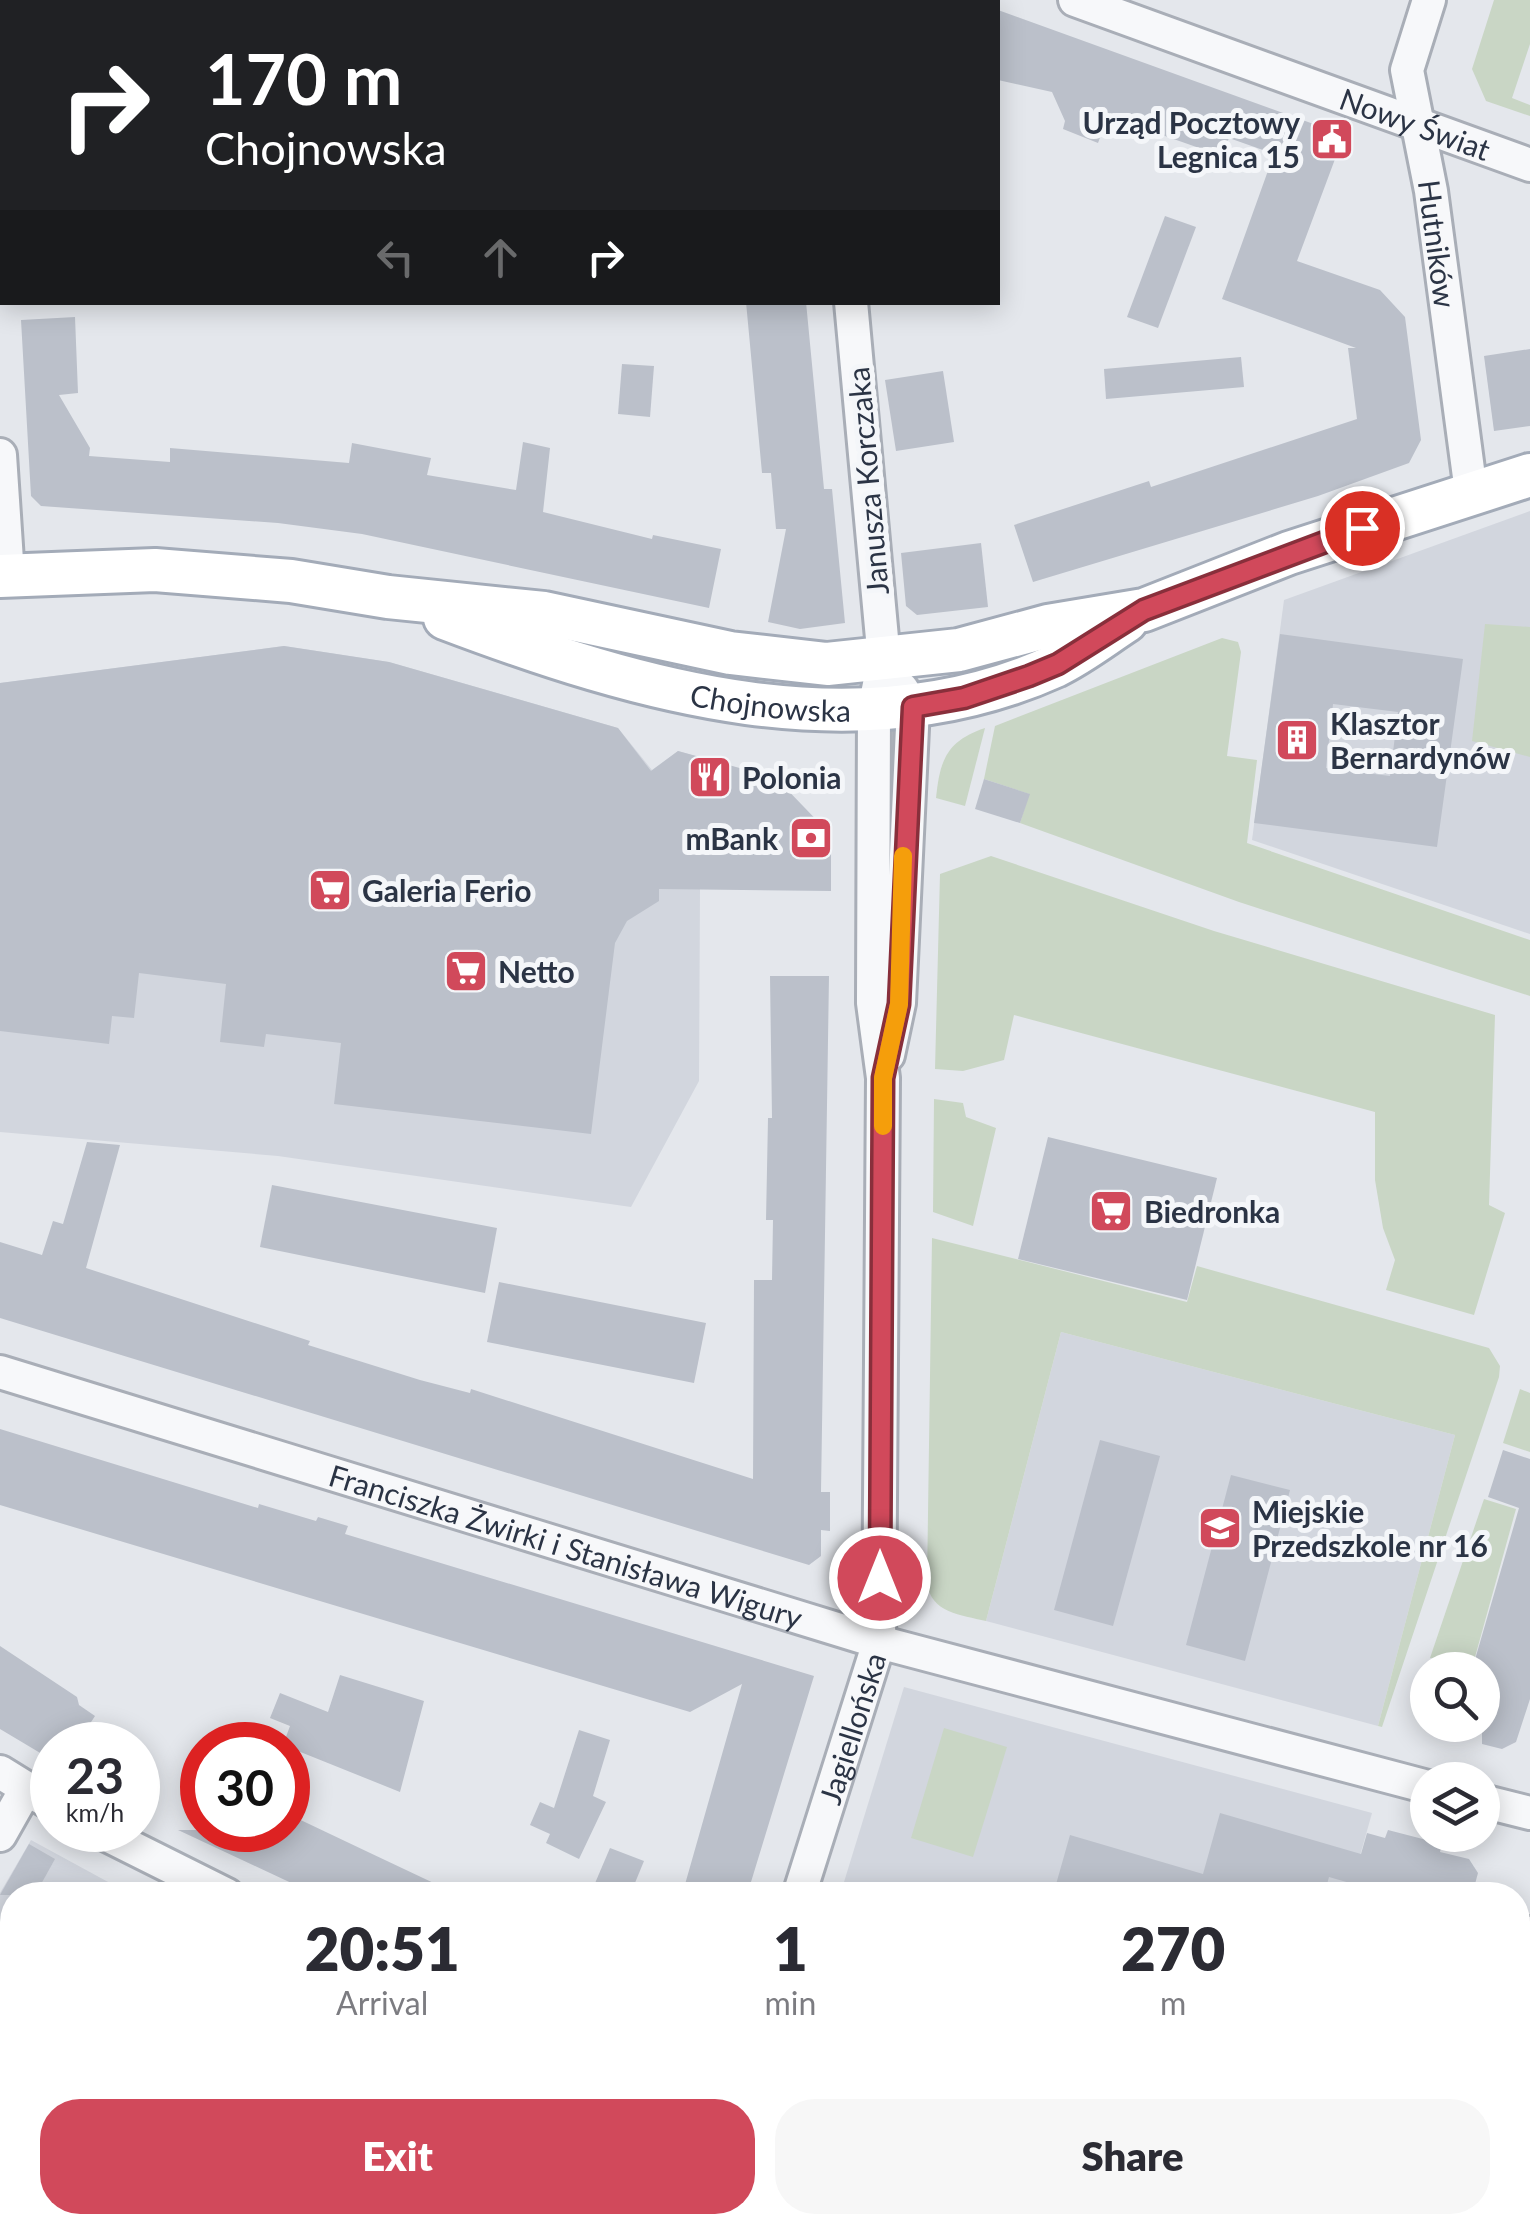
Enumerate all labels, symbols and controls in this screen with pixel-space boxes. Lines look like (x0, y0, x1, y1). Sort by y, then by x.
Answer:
text: 170 m (205, 36, 402, 120)
icon: right (40, 40, 170, 170)
street label: Nowy Świat (1335, 80, 1496, 167)
place label: Urząd Pocztowy Legnica 15 (1082, 104, 1300, 174)
public building icon: Urząd Pocztowy Legnica 15 (1309, 116, 1355, 162)
text: Chojnowska (205, 121, 447, 175)
street label: Hutników (1412, 178, 1464, 310)
icon: left (368, 230, 423, 285)
icon: ahead (473, 230, 528, 285)
icon: right (578, 230, 633, 285)
street label: Janusza Korczaka (839, 366, 895, 596)
pin (1320, 486, 1405, 571)
icon: arrive (1335, 501, 1390, 556)
street label: Chojnowska (687, 676, 851, 728)
place label: Klasztor Bernardynów (1330, 705, 1511, 775)
building icon: Klasztor Bernardynów (1274, 717, 1320, 763)
restaurant icon: Polonia (687, 754, 733, 800)
place label: Polonia (742, 759, 842, 795)
bank icon: mBank (788, 815, 834, 861)
place label: mBank (685, 820, 779, 856)
supermarket icon: Galeria Ferio (307, 867, 353, 913)
place label: Galeria Ferio (362, 872, 531, 908)
supermarket icon: Netto (443, 948, 489, 994)
place label: Netto (498, 953, 575, 989)
supermarket icon: Biedronka (1088, 1188, 1134, 1234)
place label: Biedronka (1144, 1193, 1280, 1229)
street label: Franciszka Żwirki i Stanisława Wigury (325, 1456, 807, 1636)
place label: Miejskie Przedszkole nr 16 (1252, 1493, 1488, 1563)
school or university icon: Miejskie Przedszkole nr 16 (1197, 1505, 1243, 1551)
position arrow (828, 1526, 932, 1630)
street label: Jagiellońska (811, 1648, 893, 1808)
map controls (1410, 1652, 1500, 1852)
button: search (1410, 1652, 1500, 1742)
speed limit sign: 30 (180, 1722, 310, 1852)
text: 23 (66, 1745, 124, 1805)
button: layers (1410, 1762, 1500, 1852)
text: km/h (66, 1797, 124, 1827)
text: 20:51 (305, 1912, 460, 1984)
text: 1 (773, 1912, 808, 1984)
text: 270 (1121, 1912, 1225, 1984)
text: Arrival (336, 1983, 428, 2022)
text: min (764, 1983, 816, 2022)
text: m (1160, 1983, 1186, 2022)
button: Exit (40, 2099, 755, 2214)
button: Share (775, 2099, 1490, 2214)

